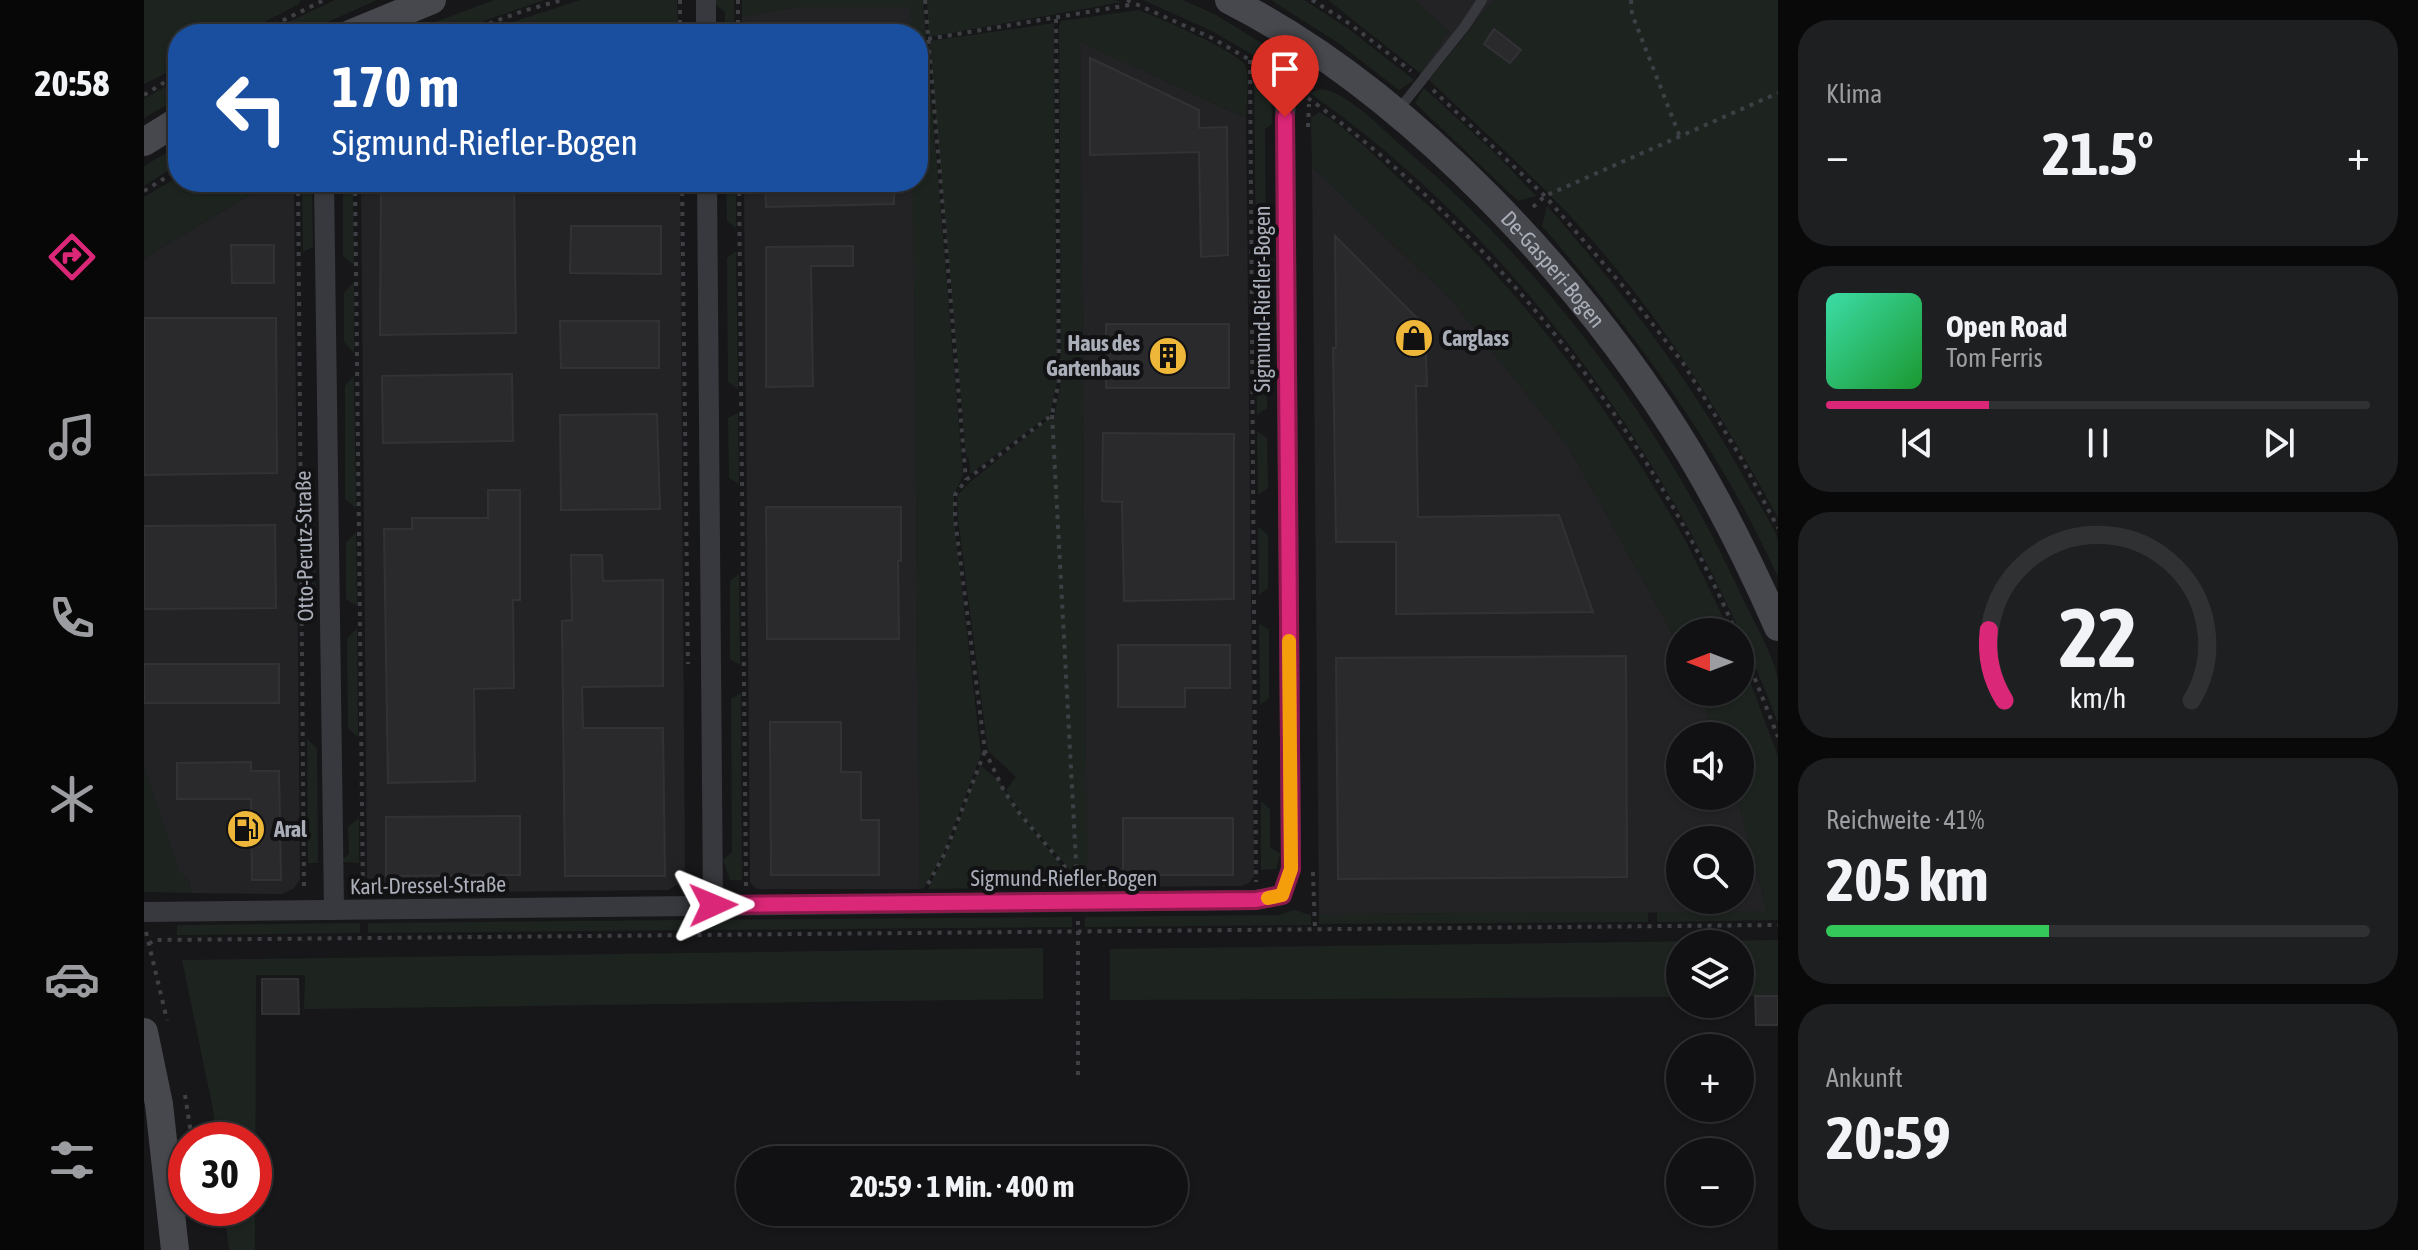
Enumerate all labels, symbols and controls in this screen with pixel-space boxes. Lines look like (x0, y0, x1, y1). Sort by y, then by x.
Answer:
pin (1251, 35, 1319, 117)
icon: arrive (1263, 47, 1307, 91)
text: 170 m (332, 55, 459, 119)
icon: left (200, 56, 304, 160)
text: 20:58 (35, 62, 109, 104)
text: Klima (1826, 79, 1882, 109)
text: 21.5° (2042, 119, 2154, 188)
text: Sigmund-Riefler-Bogen (332, 121, 638, 163)
text: − (1826, 129, 1849, 179)
text: + (2347, 129, 2370, 179)
street label: De-Gasperi-Bogen (1496, 205, 1611, 333)
street label: Sigmund-Riefler-Bogen (1249, 206, 1275, 392)
icon: directions (44, 229, 100, 285)
text: Open Road (1946, 309, 2067, 343)
shop icon: Carglass (1393, 317, 1435, 359)
place label: Carglass (1442, 325, 1509, 351)
place label: Haus des Gartenbaus (1046, 330, 1140, 381)
building icon: Haus des Gartenbaus (1147, 335, 1189, 377)
text: Tom Ferris (1946, 343, 2043, 373)
icon: music (44, 409, 100, 465)
icon: previous (1895, 421, 1939, 465)
icon: pause (2076, 421, 2120, 465)
icon: next (2257, 421, 2301, 465)
street label: Otto-Perutz-Straße (290, 470, 318, 622)
text: 22 (2059, 589, 2137, 685)
icon: phone (44, 590, 100, 646)
north arrow (1666, 618, 1754, 706)
map controls (1666, 618, 1754, 1226)
text: km/h (2070, 681, 2126, 714)
button: sound (1666, 722, 1754, 810)
icon: climate (44, 771, 100, 827)
text: Reichweite · 41% (1826, 805, 1984, 835)
fuel station icon: Aral (225, 808, 267, 850)
place label: Aral (273, 816, 308, 842)
button: search (1666, 826, 1754, 914)
text: 205 km (1826, 845, 1988, 914)
position arrow (671, 863, 755, 947)
street label: Sigmund-Riefler-Bogen (971, 865, 1157, 891)
street label: Karl-Dressel-Straße (350, 871, 506, 899)
button: layers (1666, 930, 1754, 1018)
icon: car (44, 951, 100, 1007)
button: + (1666, 1034, 1754, 1122)
text: Ankunft (1826, 1063, 1903, 1093)
text: 20:59 (1826, 1103, 1951, 1172)
speed limit sign: 30 (168, 1122, 272, 1226)
icon: filters (44, 1132, 100, 1188)
button: − (1666, 1138, 1754, 1226)
text: 20:59 · 1 Min. · 400 m (850, 1169, 1074, 1203)

